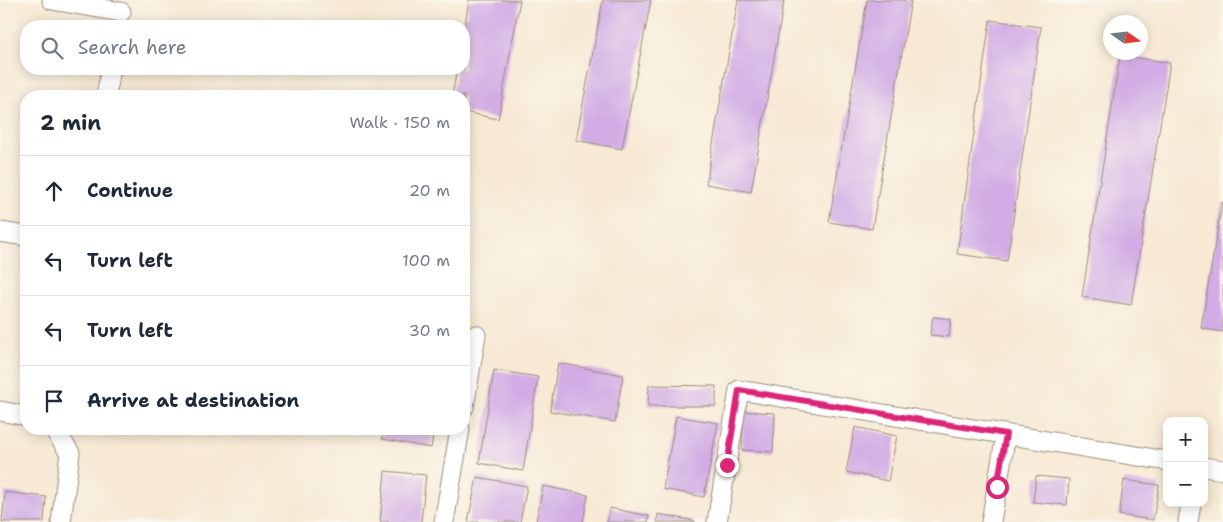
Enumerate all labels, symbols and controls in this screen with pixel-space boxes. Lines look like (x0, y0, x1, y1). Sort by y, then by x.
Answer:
north arrow (1103, 15, 1148, 60)
search box (20, 20, 470, 75)
icon: search (38, 34, 66, 62)
text: Search here (78, 35, 187, 60)
text: 2 min (40, 109, 101, 137)
text: Walk · 150 m (349, 112, 450, 133)
icon: ahead (40, 177, 68, 205)
text: Continue (87, 178, 173, 203)
text: 20 m (409, 180, 450, 201)
icon: left (40, 247, 68, 275)
text: Turn left (87, 248, 173, 273)
text: 100 m (402, 250, 450, 271)
icon: left (40, 317, 68, 345)
text: Turn left (87, 318, 173, 343)
text: 30 m (409, 320, 450, 341)
icon: arrive (40, 387, 68, 415)
text: Arrive at destination (87, 388, 299, 413)
map controls (1163, 417, 1208, 507)
button: + (1163, 417, 1208, 462)
route end (716, 454, 739, 477)
button: − (1163, 462, 1208, 507)
route start (986, 476, 1009, 499)

